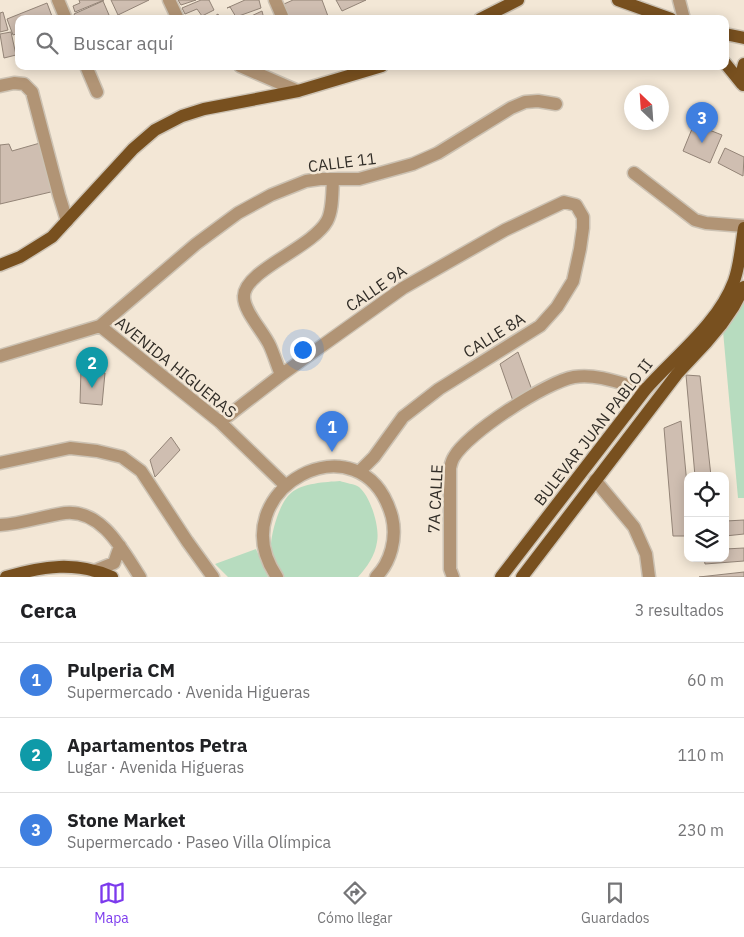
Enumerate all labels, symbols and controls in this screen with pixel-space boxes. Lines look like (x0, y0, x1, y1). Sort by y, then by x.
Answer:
search box (15, 15, 729, 70)
icon: search (33, 29, 61, 57)
text: Buscar aquí (73, 31, 173, 55)
north arrow (624, 85, 669, 130)
pin: 3 (686, 102, 718, 143)
street label: CALLE 11 (307, 148, 377, 176)
street label: CALLE 9A (342, 260, 410, 316)
street label: CALLE 8A (459, 308, 529, 362)
street label: AVENIDA HIGUERAS (112, 312, 240, 422)
your location (290, 337, 316, 363)
pin: 2 (76, 347, 108, 388)
street label: BULEVAR JUAN PABLO II (529, 354, 657, 510)
pin: 1 (316, 411, 348, 452)
street label: 7A CALLE (423, 464, 447, 534)
map controls (684, 472, 729, 562)
button: locate (684, 472, 729, 517)
button: layers (684, 517, 729, 562)
text: Cerca (20, 596, 77, 624)
text: 3 resultados (635, 600, 724, 620)
text: Pulperia CM (67, 658, 175, 682)
text: 1 (31, 670, 41, 690)
text: 60 m (687, 670, 724, 690)
text: Supermercado · Avenida Higueras (67, 682, 310, 702)
text: Apartamentos Petra (67, 733, 247, 757)
text: 2 (31, 745, 41, 765)
text: 110 m (677, 745, 724, 765)
text: Lugar · Avenida Higueras (67, 757, 244, 777)
text: Stone Market (67, 808, 186, 832)
text: 3 (31, 820, 41, 840)
text: 230 m (677, 820, 724, 840)
text: Supermercado · Paseo Villa Olímpica (67, 832, 331, 852)
tab: Mapa (94, 879, 129, 927)
tab: Cómo llegar (317, 879, 392, 927)
tab: Guardados (581, 879, 650, 927)

